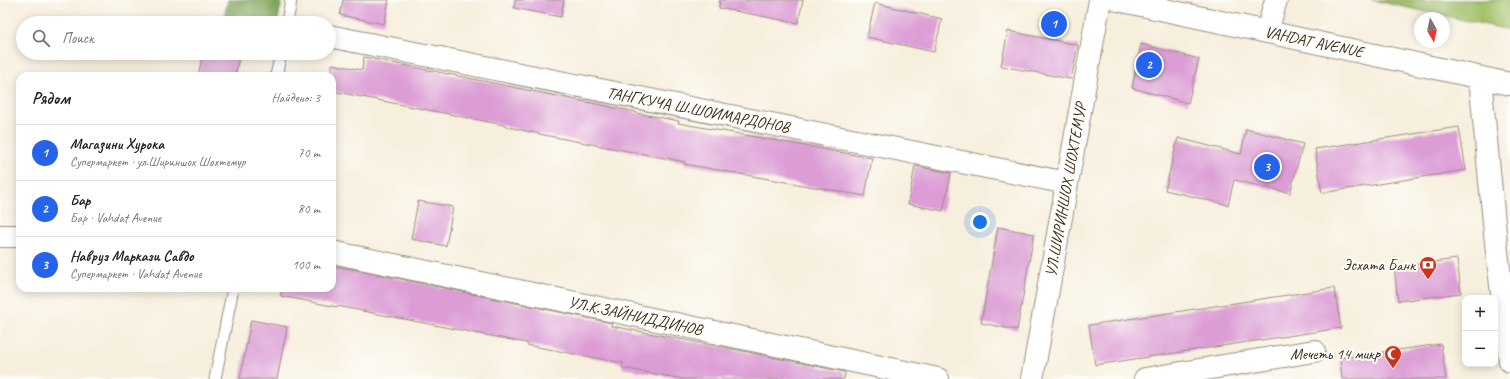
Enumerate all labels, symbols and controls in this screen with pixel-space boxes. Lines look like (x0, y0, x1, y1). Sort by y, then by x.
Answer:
pin: 1 (1041, 9, 1067, 39)
north arrow (1414, 12, 1450, 48)
search box (16, 16, 336, 60)
street label: VAHDAT AVENUE (1263, 22, 1367, 63)
icon: search (30, 27, 52, 49)
text: Поиск (62, 29, 94, 48)
pin: 2 (1136, 50, 1162, 80)
street label: ТАНГКУЧА Ш.ШОИМАРДОНОВ (605, 82, 793, 138)
text: Рядом (32, 88, 70, 109)
text: Найдено: 3 (272, 90, 320, 106)
street label: УЛ.ШИРИНШОХ ШОХТЕМУР (1041, 99, 1092, 278)
text: Магазини Хурока (70, 135, 164, 154)
text: 1 (42, 145, 48, 161)
text: 70 m (298, 145, 320, 161)
pin: 3 (1254, 152, 1280, 182)
text: Супермаркет · ул.Шириншох Шохтемур (70, 154, 245, 170)
text: Бар (70, 191, 90, 210)
text: 2 (42, 201, 48, 217)
text: 80 m (298, 201, 320, 217)
text: Бар · Vahdat Avenue (70, 210, 161, 226)
your location (970, 212, 990, 232)
text: Навруз Маркази Савдо (70, 247, 193, 266)
place label: Эсхата Банк (1343, 255, 1416, 275)
bank icon: Эсхата Банк (1418, 255, 1438, 280)
text: 3 (42, 257, 48, 273)
text: 100 m (292, 257, 320, 273)
text: Супермаркет · Vahdat Avenue (70, 266, 202, 282)
street label: УЛ.К.ЗАЙНИДДИНОВ (566, 292, 706, 340)
map controls (1462, 295, 1498, 367)
button: + (1462, 295, 1498, 331)
button: − (1462, 331, 1498, 367)
place label: Мечеть 14 микр (1290, 344, 1381, 364)
mosque icon: Мечеть 14 микр (1383, 344, 1403, 369)

